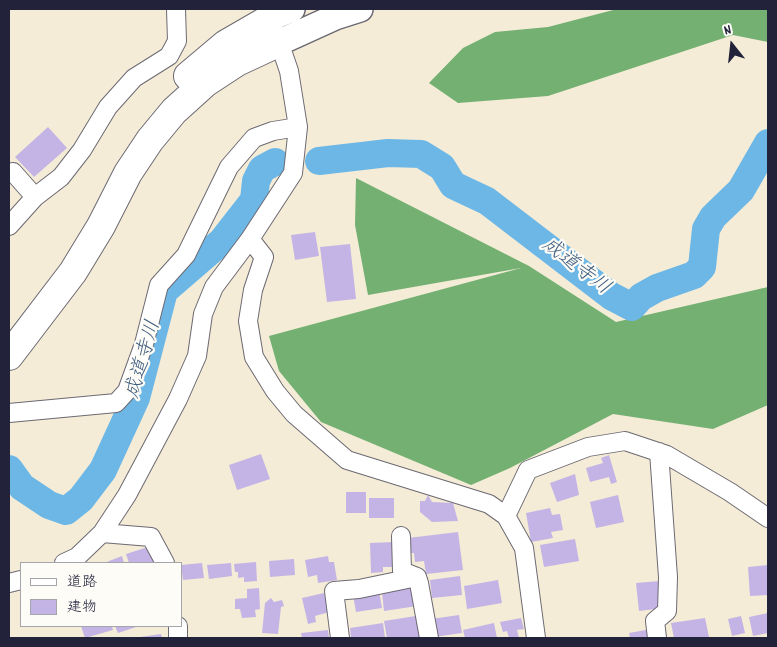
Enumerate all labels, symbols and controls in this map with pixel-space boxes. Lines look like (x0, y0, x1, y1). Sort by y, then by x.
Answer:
north arrow (707, 20, 757, 70)
text: N (722, 20, 734, 41)
water label: 成道寺川 (536, 234, 614, 302)
water label: 成道寺川 (122, 318, 168, 402)
legend (20, 562, 182, 627)
text: 道路 (67, 572, 97, 594)
text: 建物 (67, 597, 97, 619)

